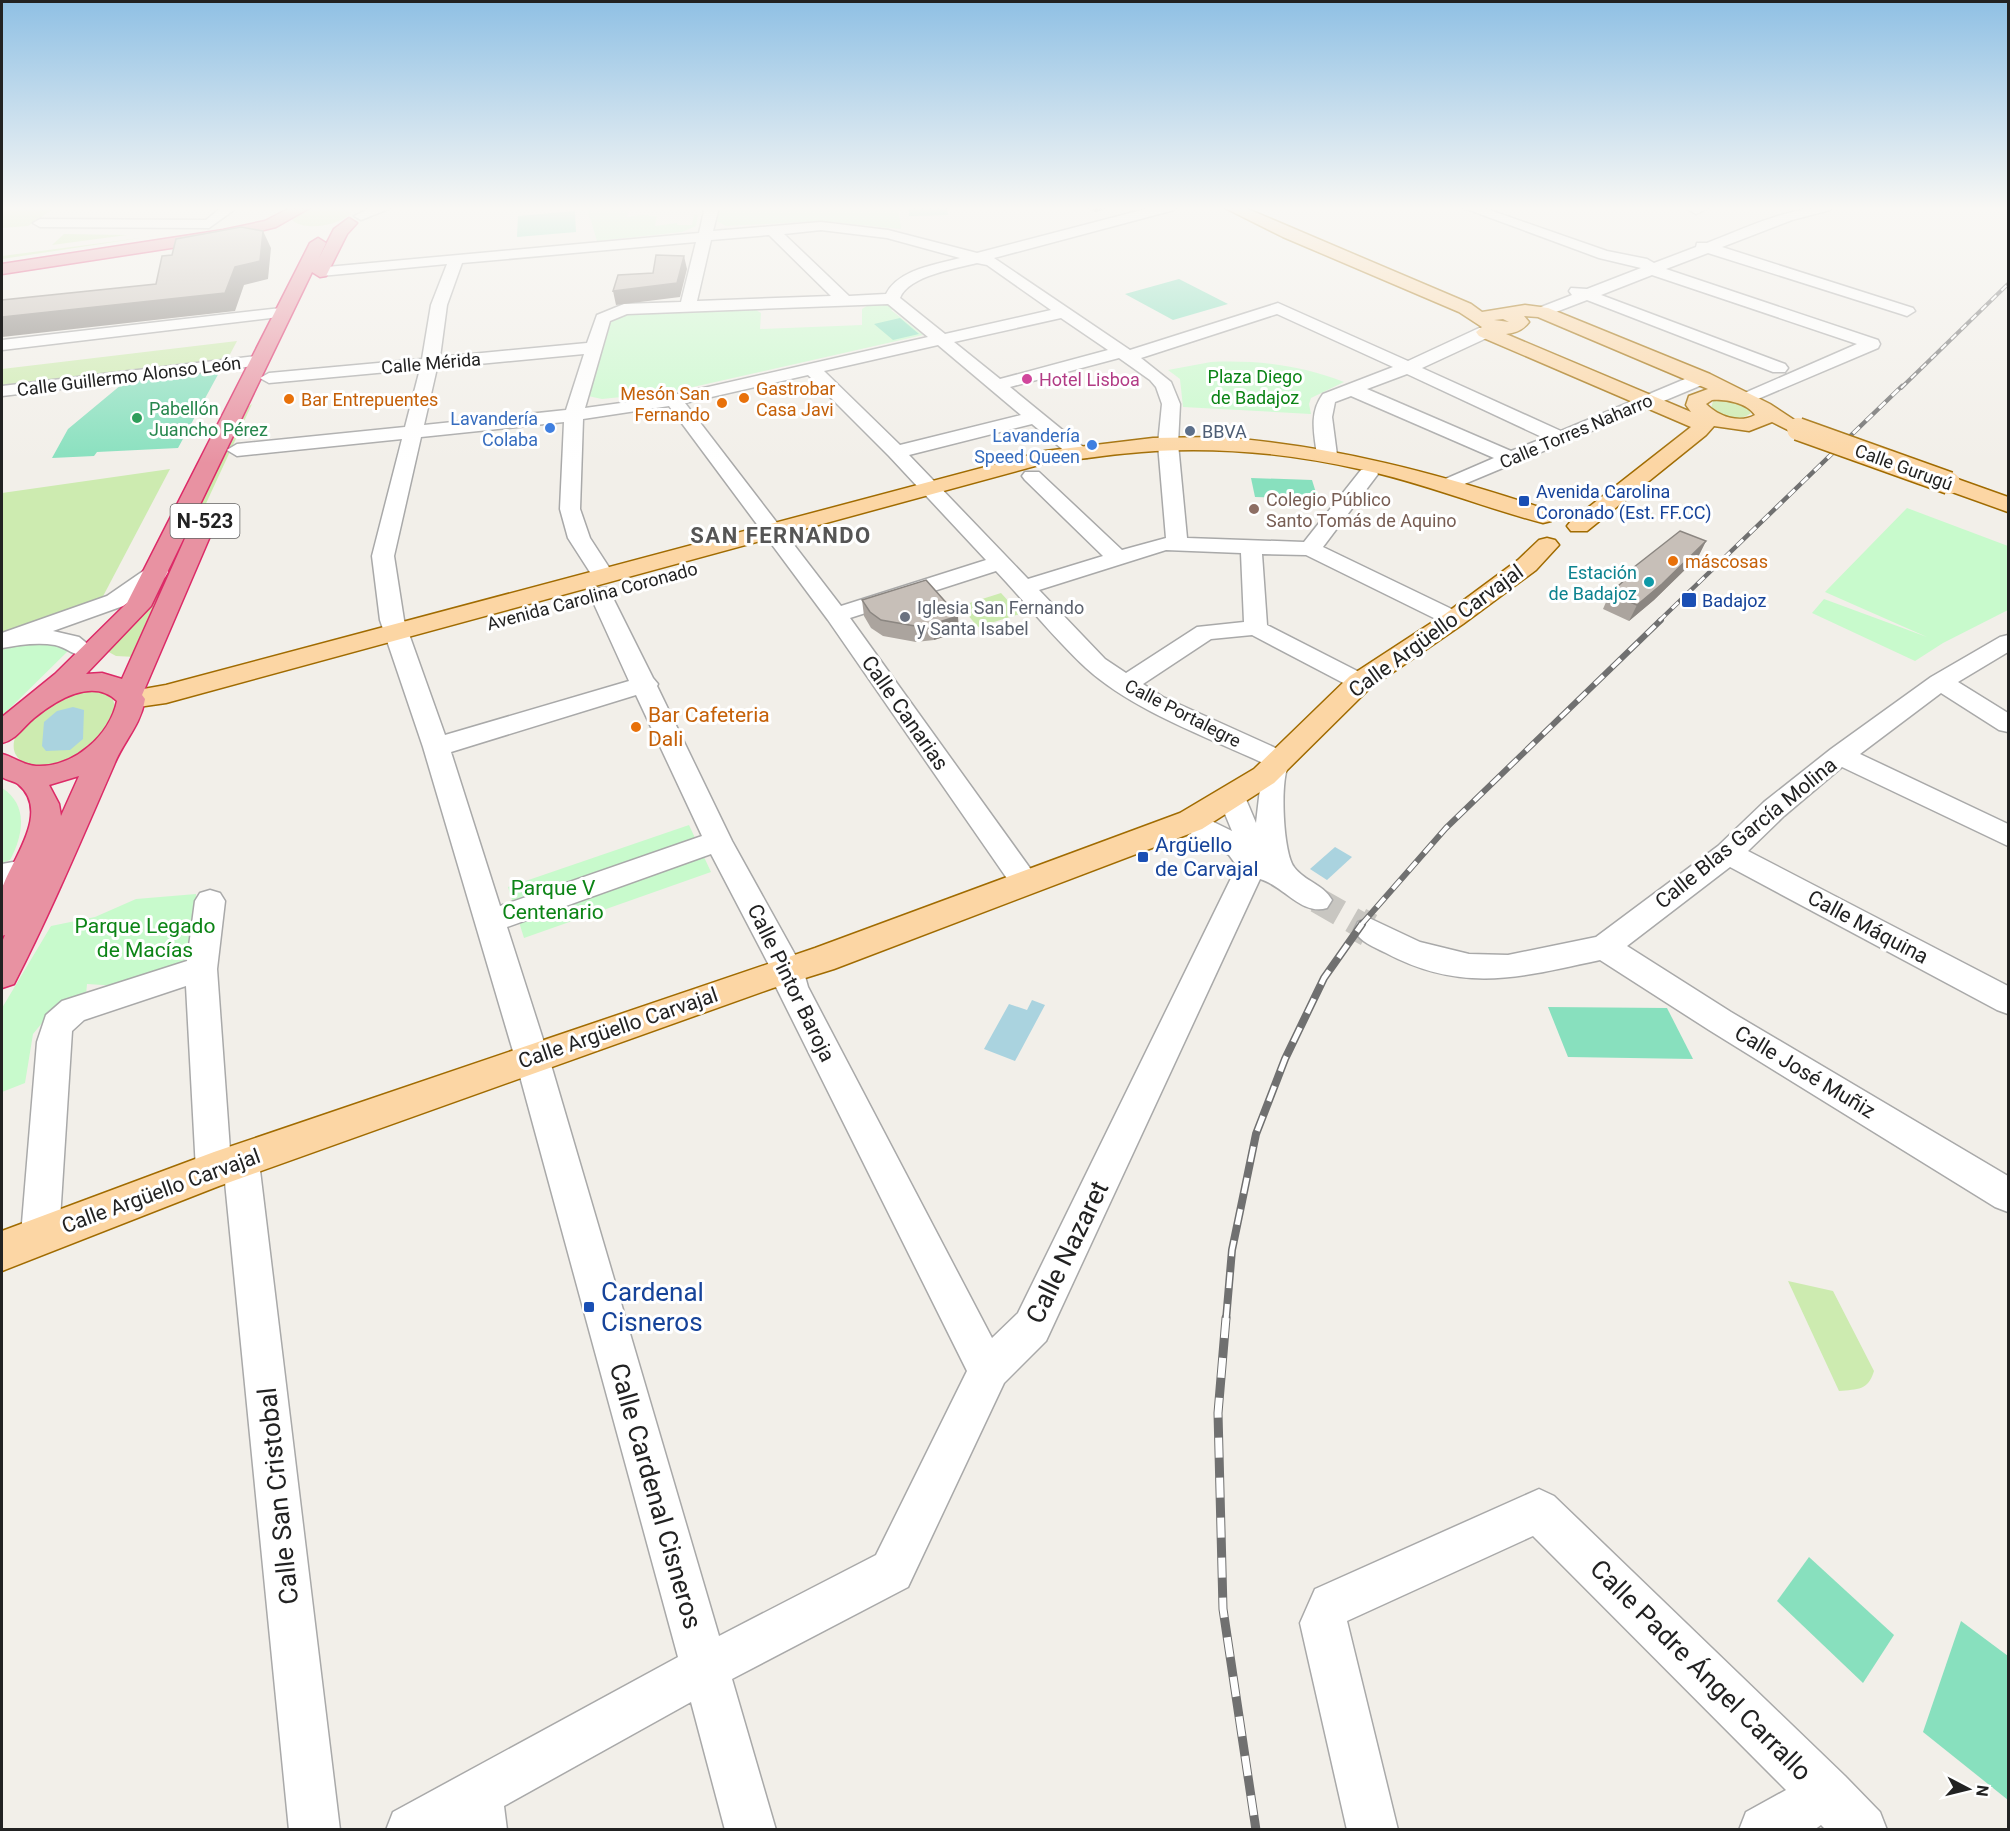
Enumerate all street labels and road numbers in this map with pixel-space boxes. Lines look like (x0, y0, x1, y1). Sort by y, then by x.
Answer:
street label: Calle Mérida (380, 348, 482, 378)
street label: Calle Guillermo Alonso León (16, 352, 242, 400)
street label: Calle Torres Naharro (1496, 389, 1656, 473)
street label: Calle Gurugú (1852, 440, 1956, 494)
road number: N-523 (170, 504, 240, 538)
street label: Avenida Carolina Coronado (484, 558, 700, 634)
street label: Calle Argüello Carvajal (1344, 560, 1528, 702)
street label: Calle Canarias (857, 651, 953, 775)
street label: Calle Portalegre (1121, 675, 1245, 751)
street label: Calle Blas García Molina (1651, 752, 1841, 914)
street label: Calle Máquina (1804, 885, 1932, 969)
street label: Calle Pintor Baroja (742, 900, 840, 1066)
street label: Calle Argüello Carvajal (515, 983, 721, 1073)
street label: Calle José Muñiz (1730, 1021, 1880, 1123)
street label: Calle Argüello Carvajal (58, 1144, 264, 1238)
street label: Calle Nazaret (1020, 1176, 1114, 1328)
street label: Calle Cardenal Cisneros (604, 1360, 708, 1632)
street label: Calle San Cristobal (252, 1386, 304, 1606)
street label: Calle Padre Ángel Carrallo (1584, 1553, 1818, 1787)

